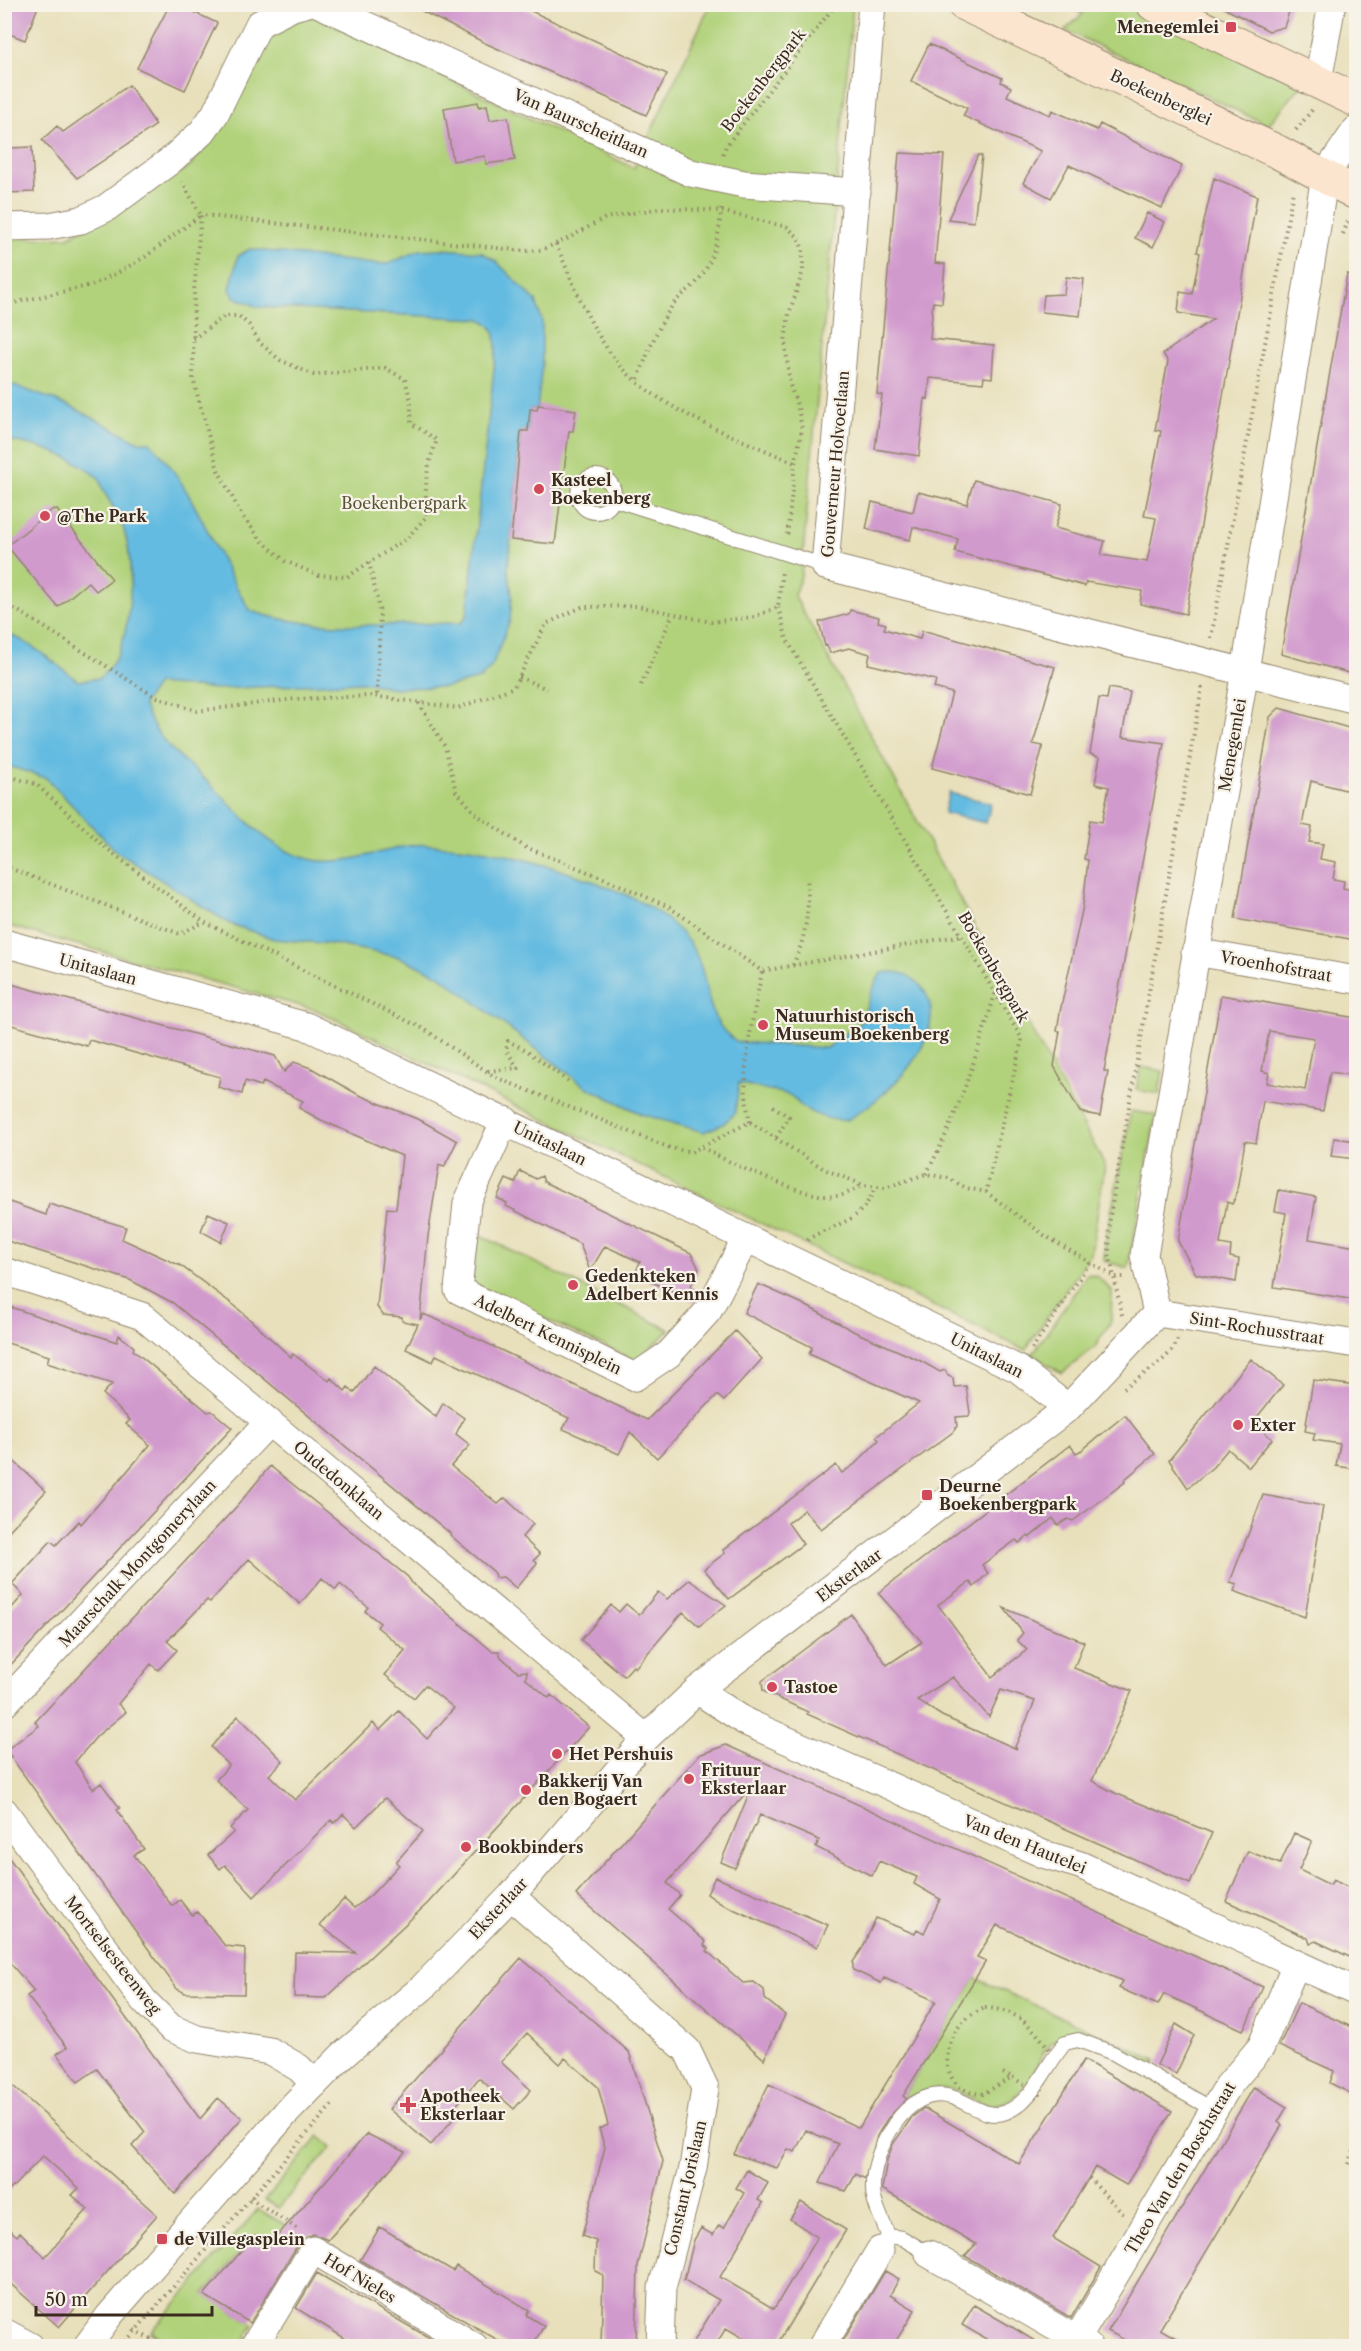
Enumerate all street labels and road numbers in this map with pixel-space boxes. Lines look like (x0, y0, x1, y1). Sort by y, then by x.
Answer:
street label: Boekenbergpark (716, 24, 810, 136)
street label: Boekenberglei (1107, 65, 1215, 129)
street label: Van Baurscheitlaan (510, 84, 652, 162)
street label: Gouverneur Holvoetlaan (817, 370, 853, 558)
street label: Menegemlei (1214, 697, 1250, 793)
street label: Boekenbergpark (954, 908, 1034, 1027)
street label: Vroenhofstraat (1218, 946, 1334, 986)
street label: Unitaslaan (57, 949, 139, 989)
street label: Unitaslaan (510, 1117, 590, 1169)
street label: Adelbert Kennisplein (470, 1289, 625, 1378)
street label: Sint-Rochusstraat (1188, 1308, 1326, 1349)
street label: Unitaslaan (947, 1328, 1027, 1382)
street label: Oudedonklaan (290, 1436, 388, 1524)
street label: Maarschalk Montgomerylaan (54, 1475, 220, 1651)
street label: Eksterlaar (812, 1544, 886, 1606)
street label: Van den Hautelei (960, 1810, 1090, 1878)
street label: Eksterlaar (464, 1873, 532, 1943)
street label: Mortselsesteenweg (61, 1892, 166, 2019)
street label: Theo Van den Boschstraat (1120, 2078, 1240, 2258)
street label: Constant Jorislaan (660, 2118, 710, 2258)
street label: Hof Nieles (320, 2249, 400, 2307)

